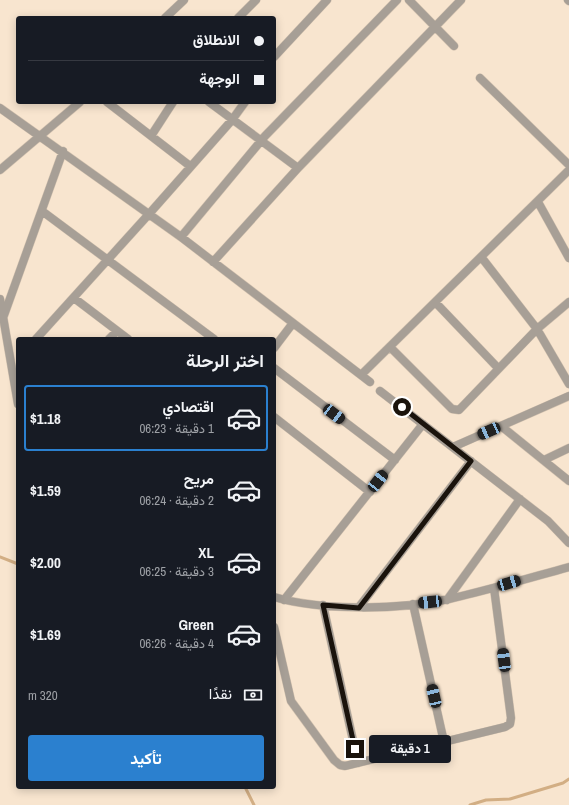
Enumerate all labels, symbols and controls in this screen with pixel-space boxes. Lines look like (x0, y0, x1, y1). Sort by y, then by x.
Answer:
text: الانطلاق (193, 29, 240, 50)
text: الوجهة (199, 68, 240, 89)
text: اختر الرحلة (186, 348, 264, 373)
text: اقتصادي (162, 396, 214, 417)
route start (393, 398, 411, 416)
icon: car (226, 400, 262, 436)
car (321, 402, 347, 426)
text: $1.18 (30, 408, 61, 429)
text: 1 دقيقة · 06:23 (139, 420, 214, 437)
car (476, 421, 502, 441)
text: مريح (184, 468, 214, 489)
car (366, 468, 390, 494)
icon: car (226, 472, 262, 508)
text: $1.59 (30, 480, 61, 501)
text: 2 دقيقة · 06:24 (139, 492, 214, 509)
text: XL (198, 542, 214, 563)
icon: car (226, 544, 262, 580)
text: $2.00 (30, 552, 61, 573)
text: 3 دقيقة · 06:25 (139, 563, 214, 580)
car (496, 574, 522, 592)
car (417, 595, 443, 609)
text: Green (178, 614, 214, 635)
icon: car (226, 616, 262, 652)
text: $1.69 (30, 624, 61, 645)
text: 4 دقيقة · 06:26 (139, 635, 214, 652)
car (497, 647, 511, 673)
text: نقدًا (209, 683, 232, 704)
car (425, 683, 443, 709)
icon: cash (242, 684, 264, 706)
text: 320 m (28, 687, 58, 704)
button: تأكيد (28, 735, 264, 781)
callout: 1 دقيقة (369, 735, 451, 763)
route end (346, 740, 364, 758)
text: 1 دقيقة (390, 740, 430, 757)

